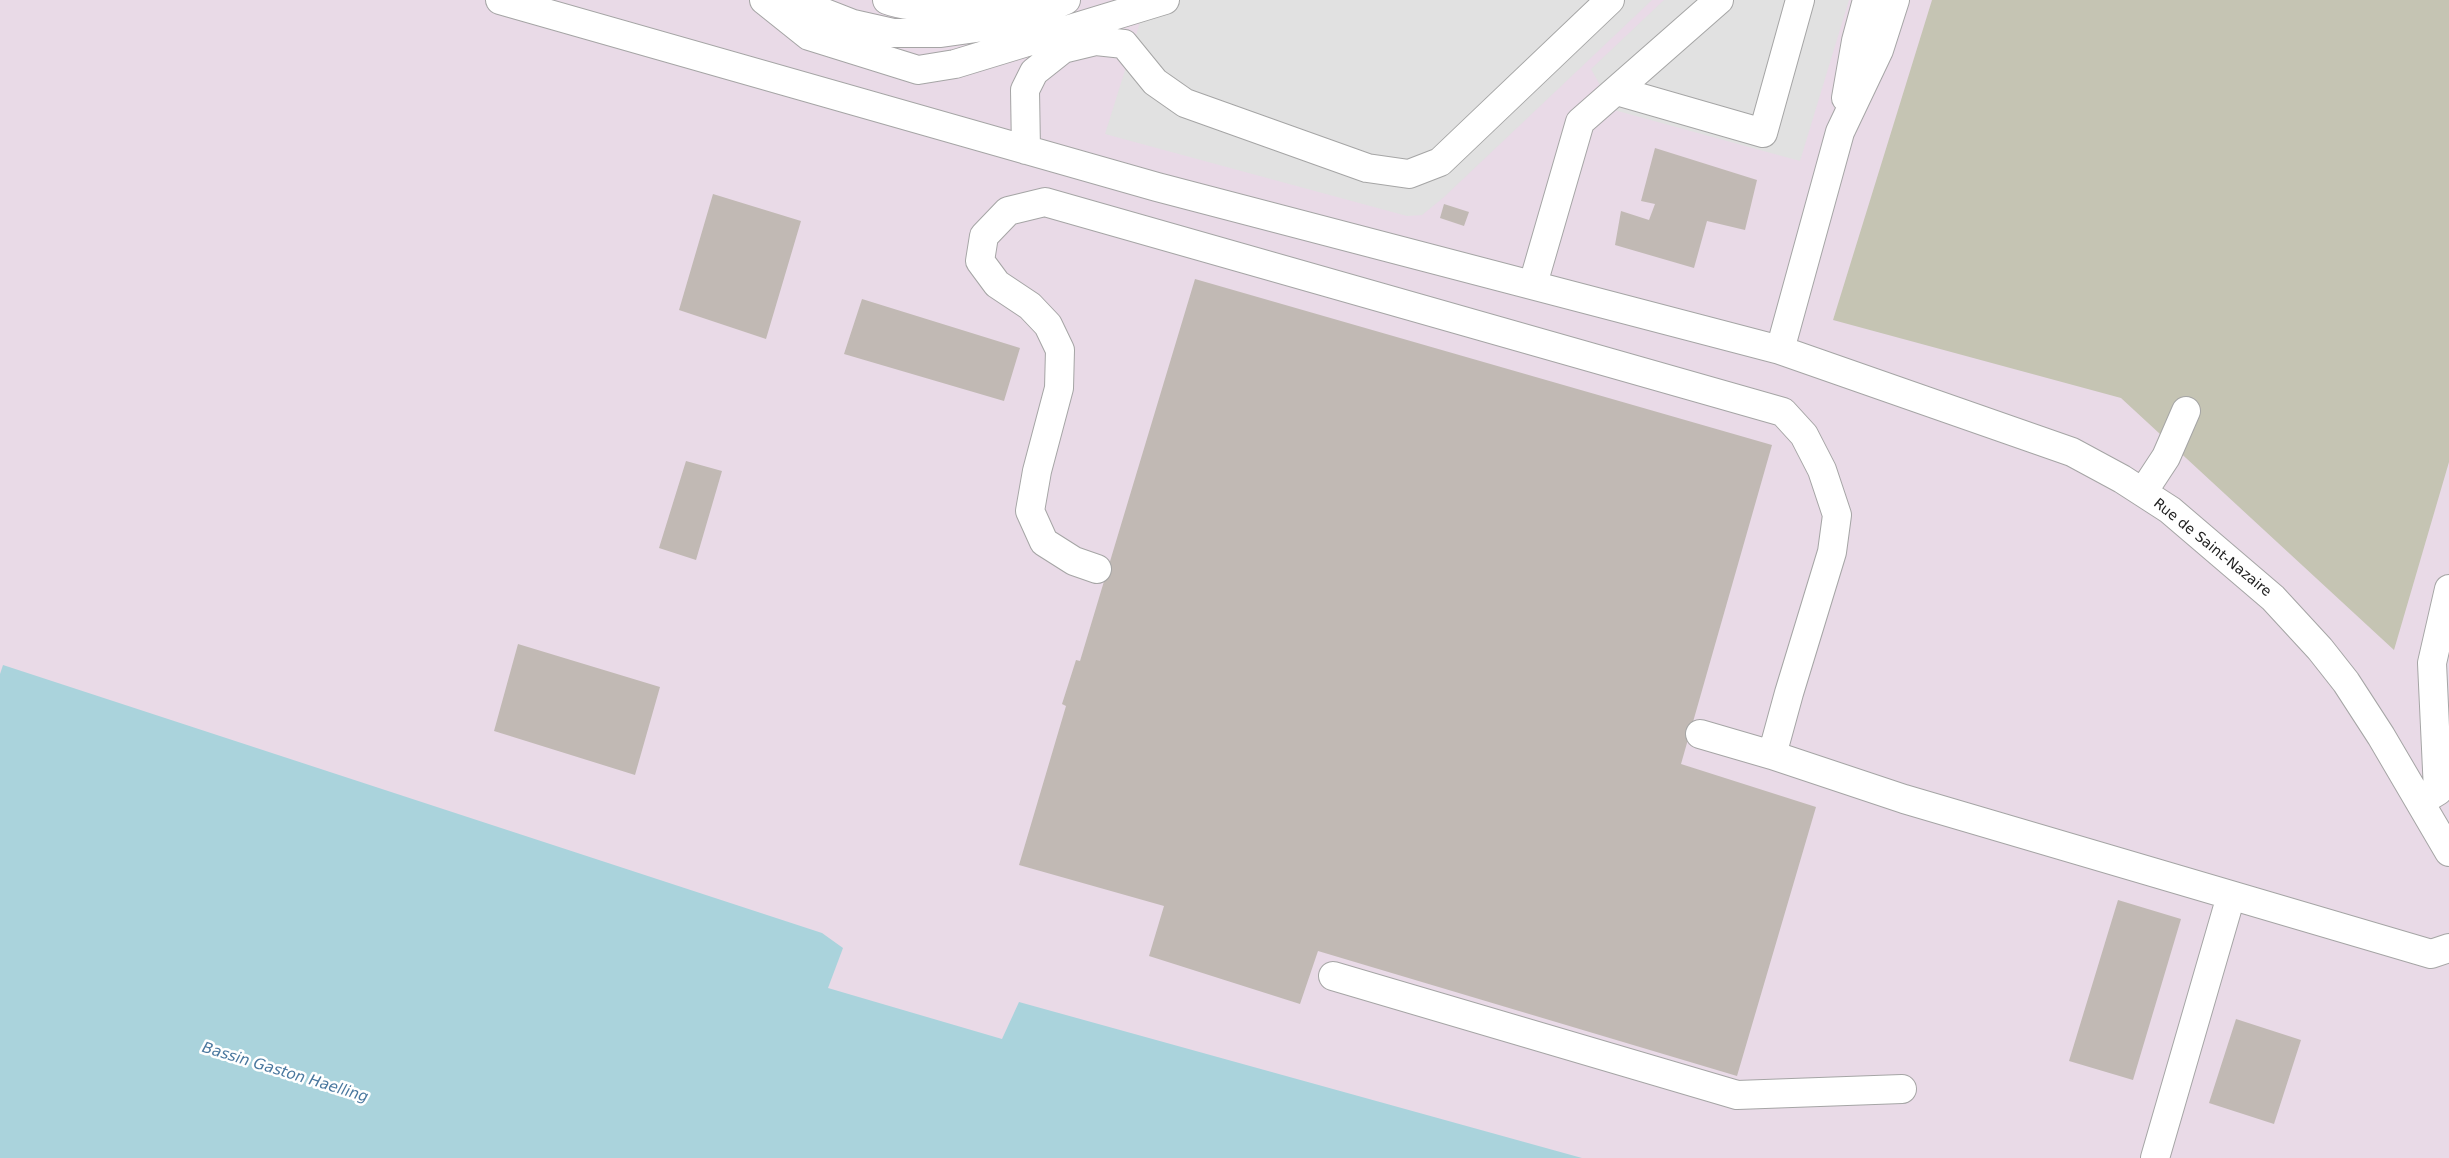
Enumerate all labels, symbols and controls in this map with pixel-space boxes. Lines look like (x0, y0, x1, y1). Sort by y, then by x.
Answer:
street label: Rue de Saint-Nazaire (2150, 495, 2274, 601)
water label: Bassin Gaston Haelling (200, 1039, 370, 1107)

